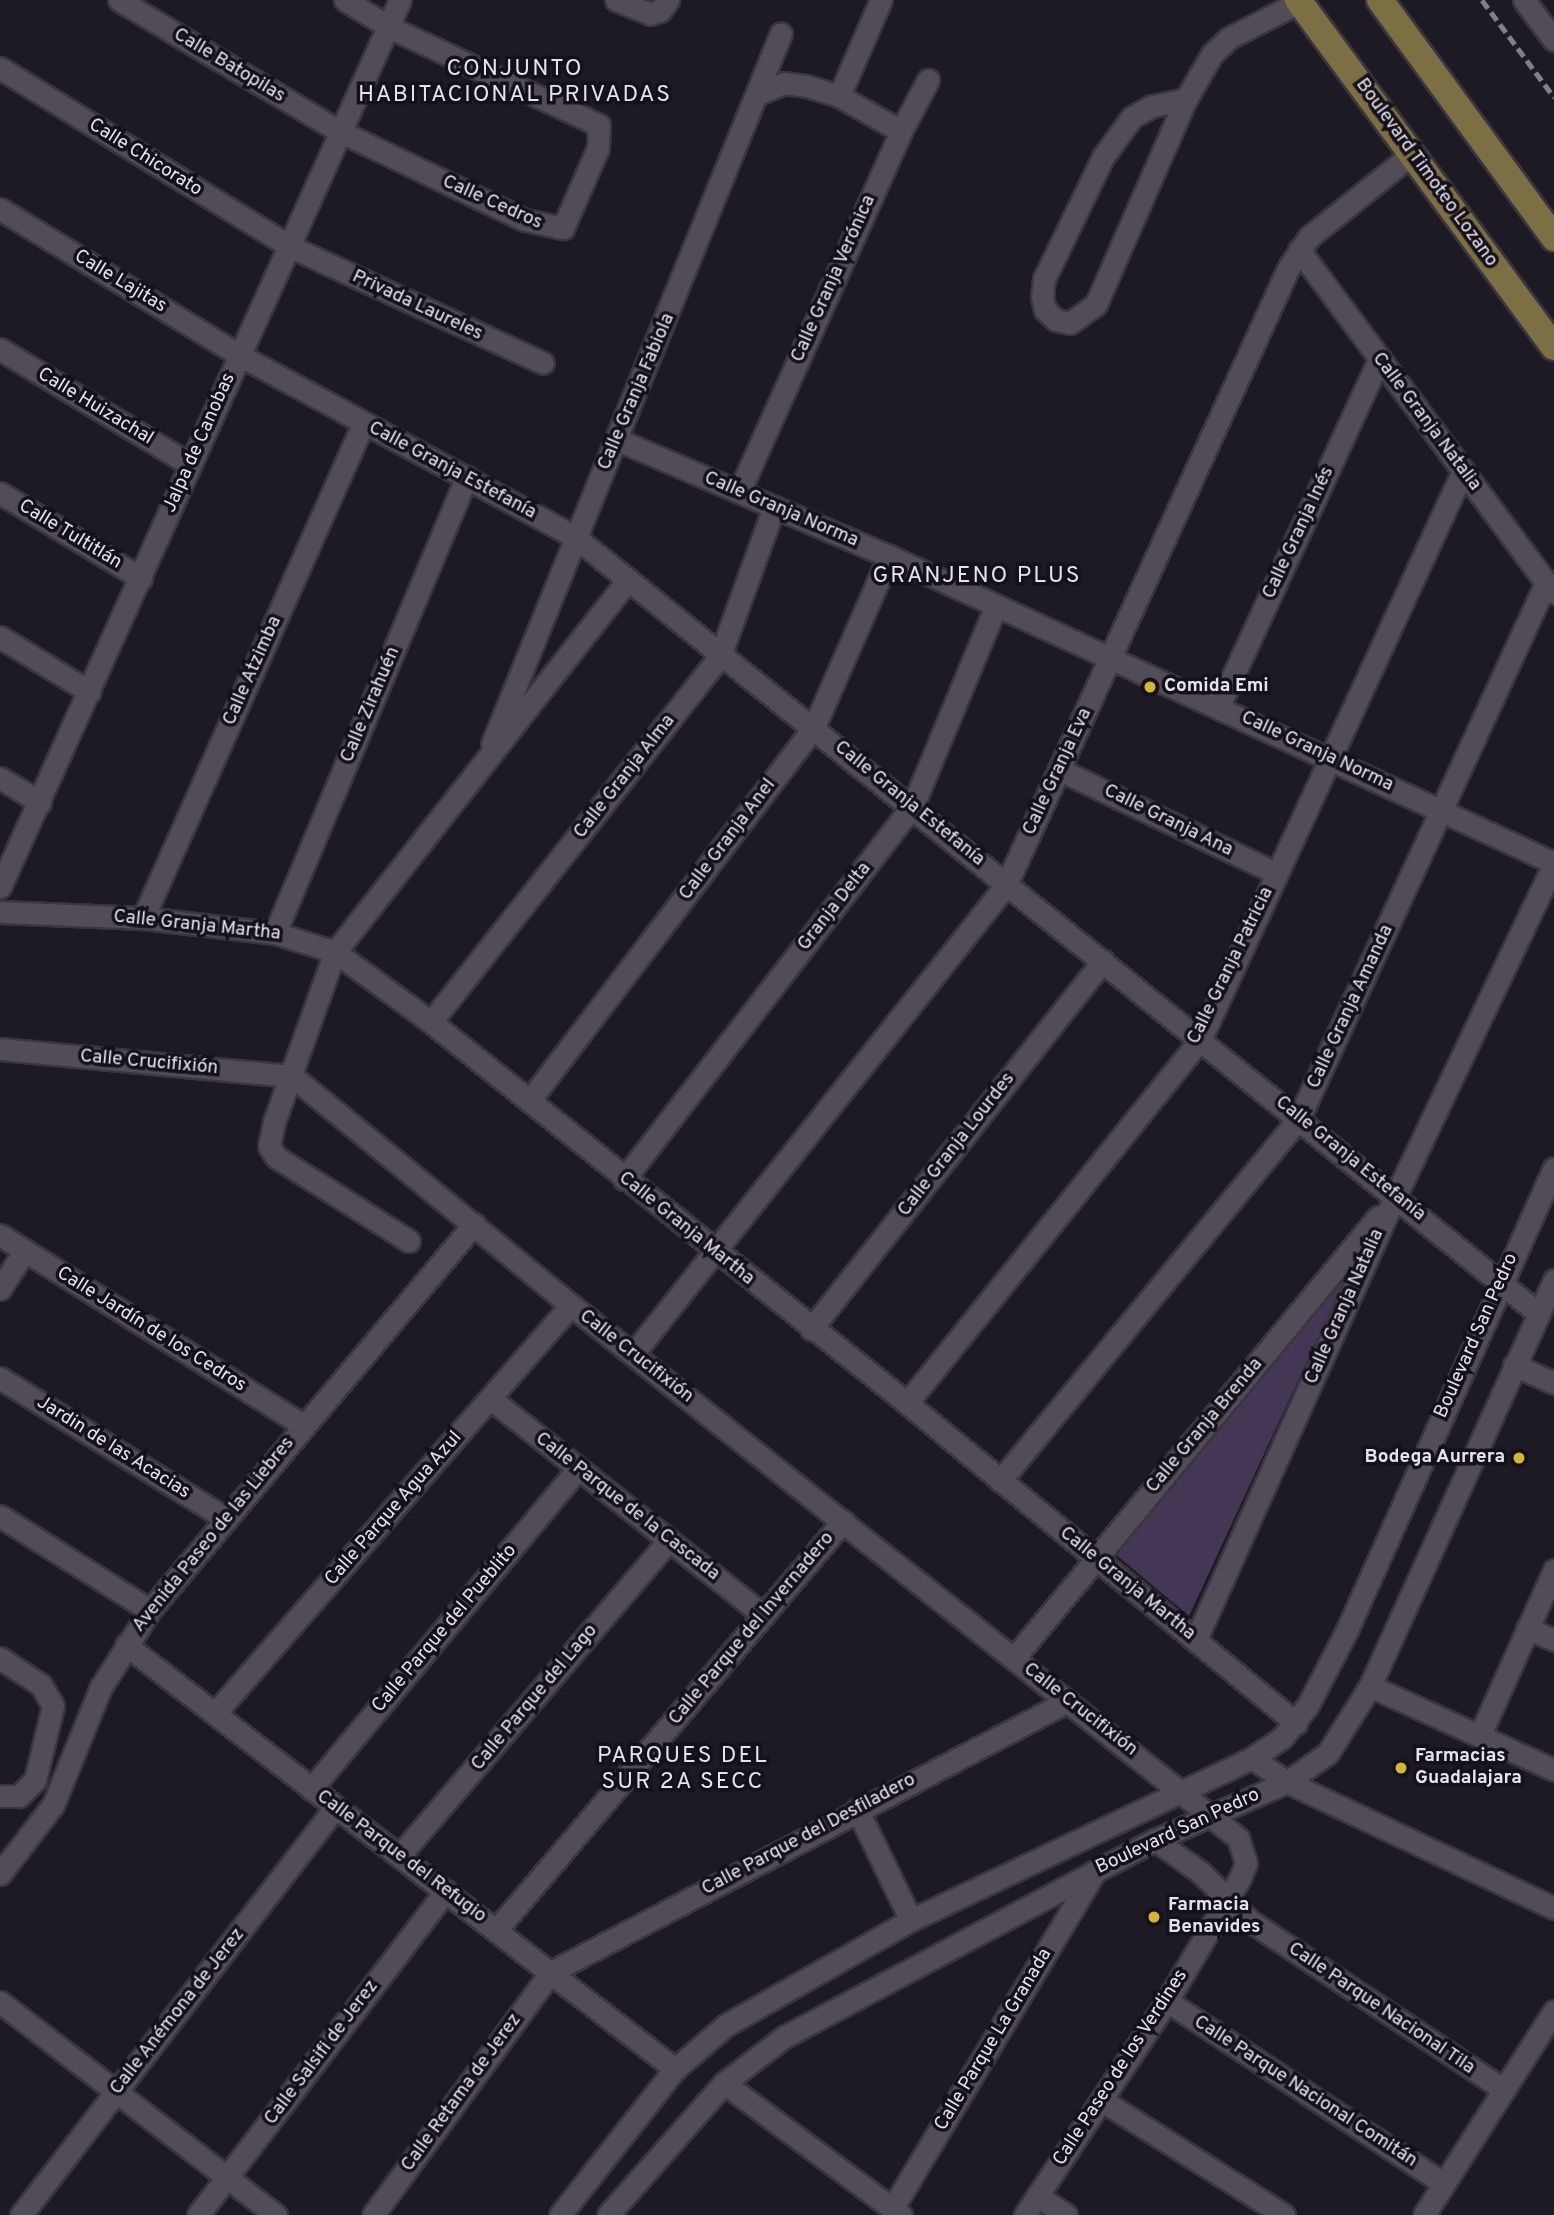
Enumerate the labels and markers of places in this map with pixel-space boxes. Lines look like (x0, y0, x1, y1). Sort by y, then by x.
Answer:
place label: Comida Emi (1164, 676, 1269, 698)
marker: Comida Emi (1142, 679, 1158, 695)
place label: Bodega Aurrera (1364, 1447, 1505, 1469)
marker: Bodega Aurrera (1511, 1450, 1527, 1466)
place label: Farmacias Guadalajara (1415, 1746, 1522, 1790)
marker: Farmacias Guadalajara (1393, 1760, 1409, 1776)
place label: Farmacia Benavides (1168, 1895, 1260, 1939)
marker: Farmacia Benavides (1146, 1909, 1162, 1925)

